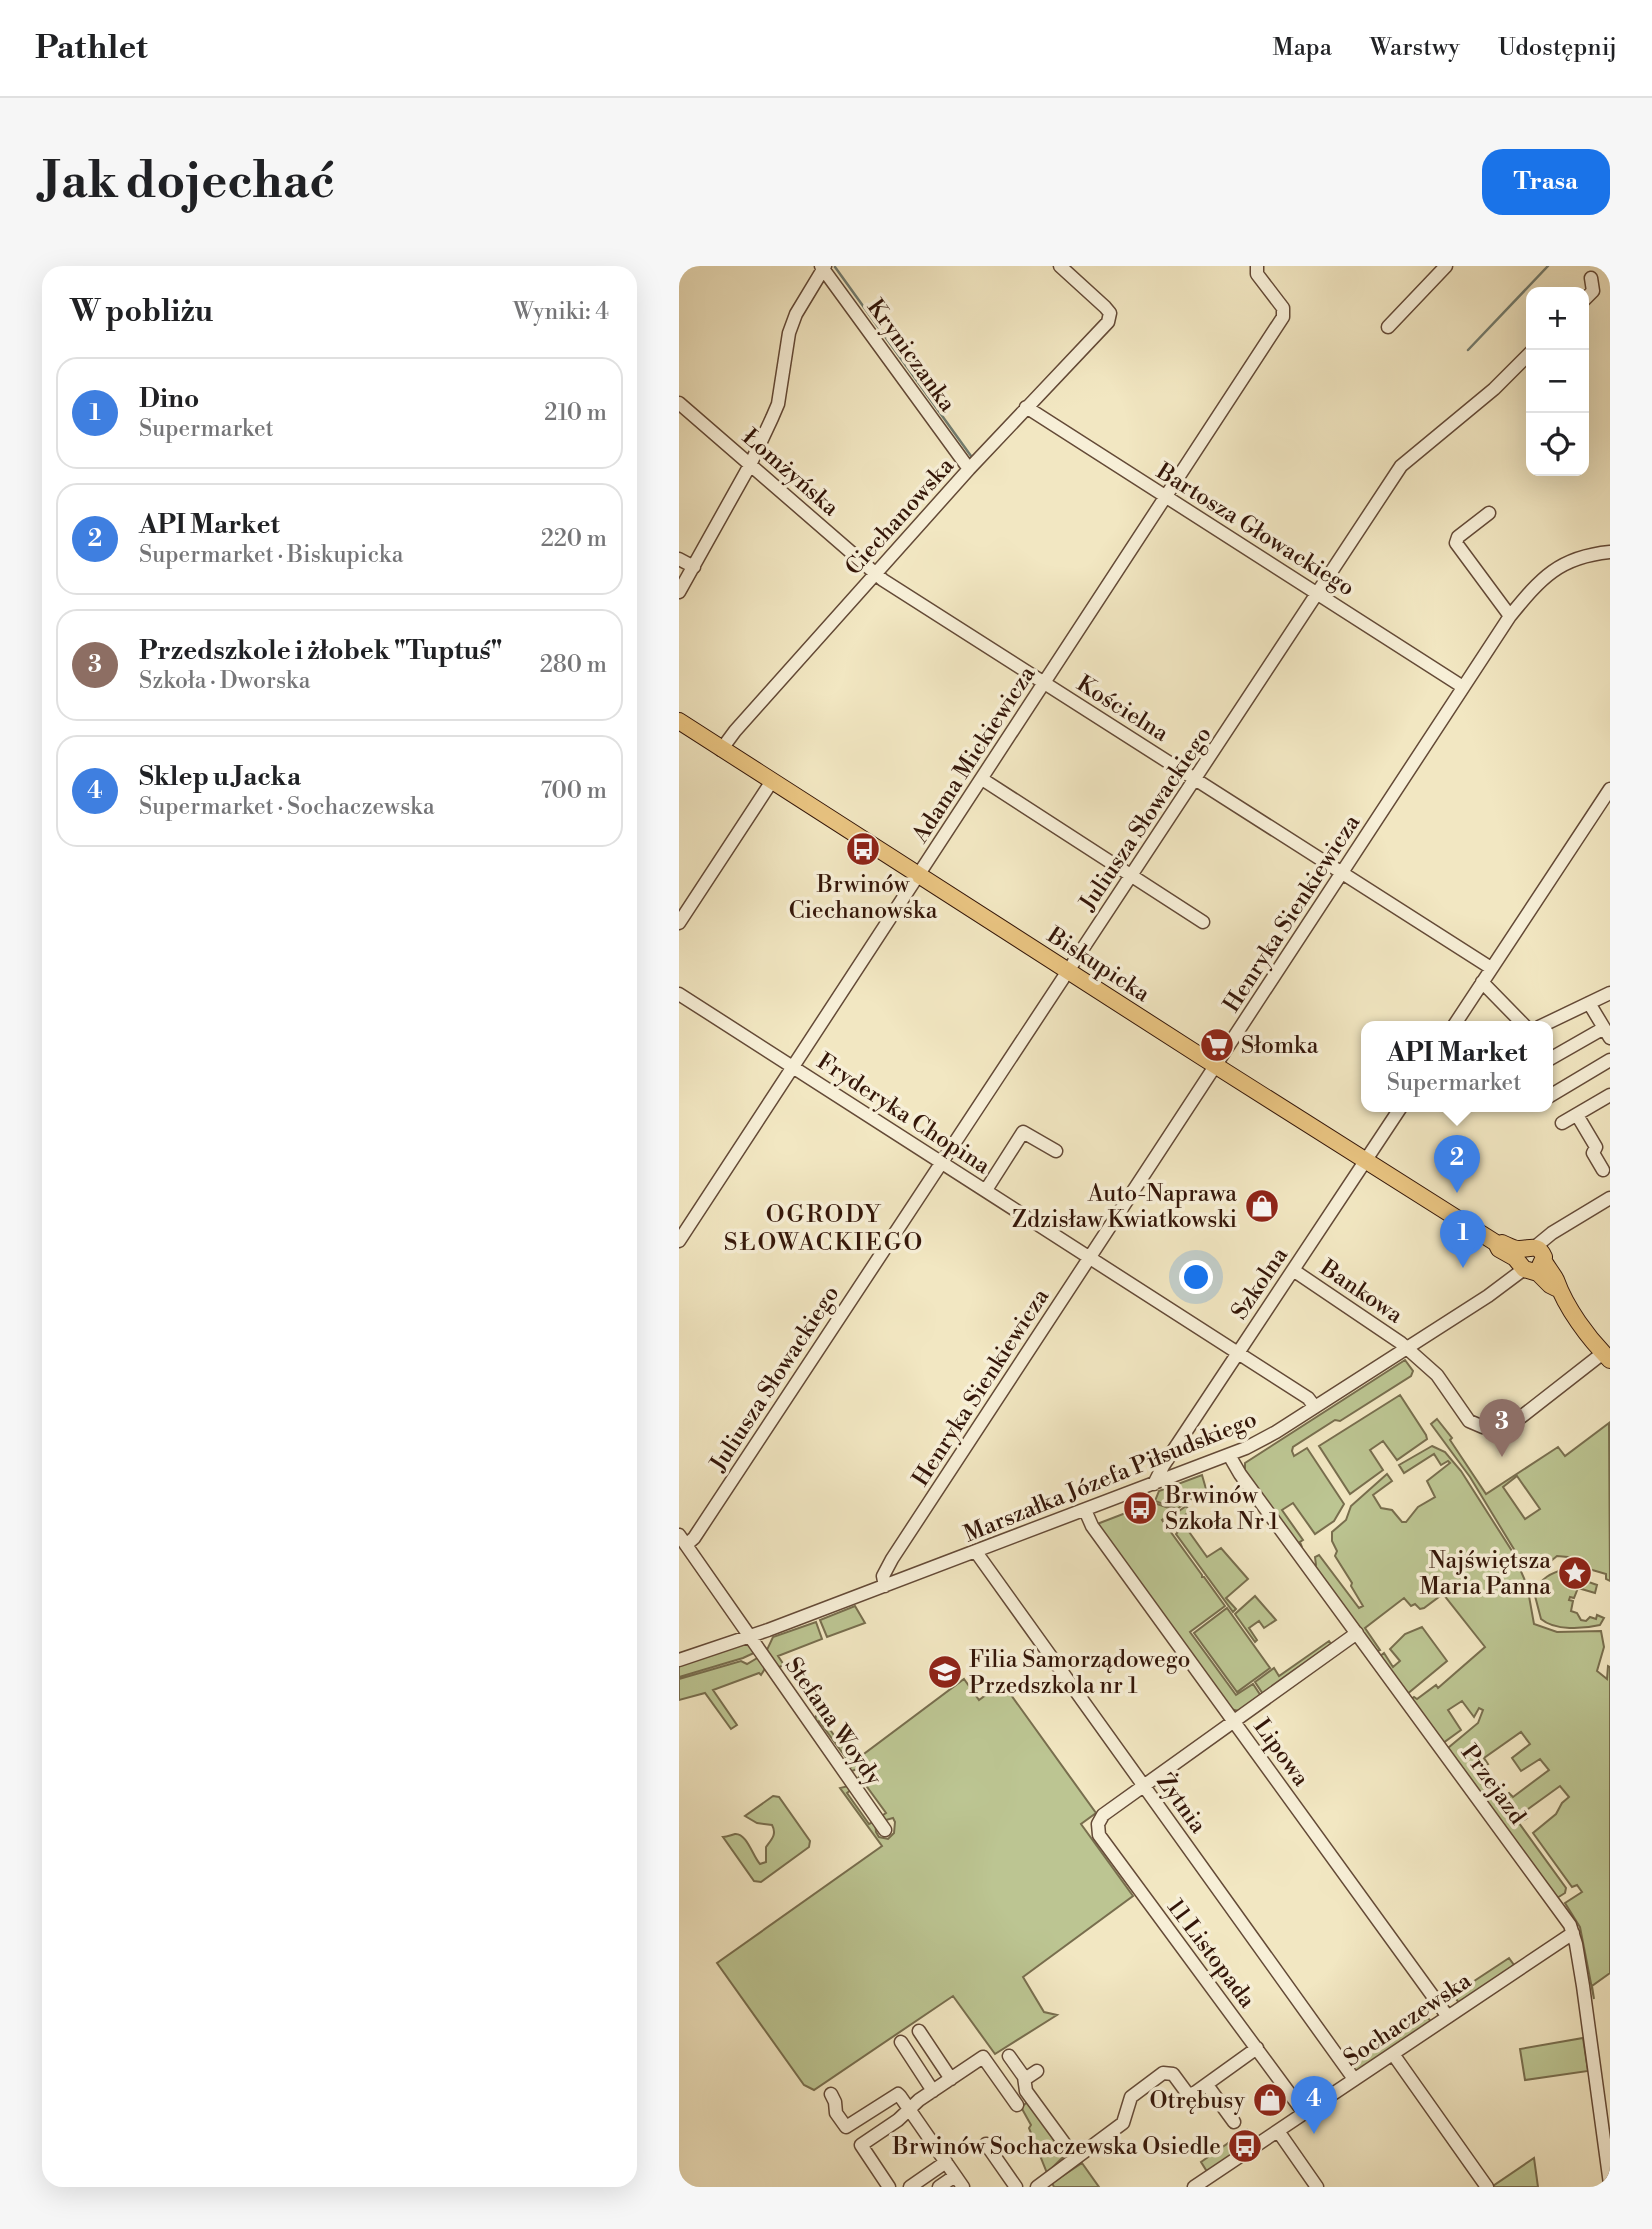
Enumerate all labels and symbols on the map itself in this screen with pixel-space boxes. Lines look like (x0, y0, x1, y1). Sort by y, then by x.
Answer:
street label: Kryniczanka (861, 294, 962, 418)
street label: Łomżyńska (736, 423, 845, 522)
street label: Ciechanowska (840, 452, 960, 581)
street label: Bartosza Głowackiego (1150, 457, 1360, 602)
street label: Adama Mickiewicza (906, 661, 1042, 849)
street label: Kościelna (1072, 670, 1174, 748)
street label: Juliusza Słowackiego (1073, 721, 1218, 917)
street label: Henryka Sienkiewicza (1218, 809, 1366, 1018)
bus stop icon: Brwinów Ciechanowska (844, 830, 882, 868)
place label: Brwinów Ciechanowska (789, 871, 938, 925)
street label: Biskupicka (1041, 921, 1155, 1009)
supermarket icon: Słomka (1198, 1026, 1236, 1064)
place label: Słomka (1241, 1032, 1319, 1060)
street label: Fryderyka Chopina (812, 1047, 996, 1180)
pin: 2 (1434, 1135, 1480, 1193)
place label: Auto-Naprawa Zdzisław Kwiatkowski (1012, 1180, 1237, 1234)
shop icon: Auto-Naprawa Zdzisław Kwiatkowski (1243, 1187, 1281, 1225)
district label: OGRODY SŁOWACKIEGO (724, 1200, 924, 1258)
pin: 1 (1440, 1210, 1486, 1268)
street label: Szkolna (1226, 1242, 1294, 1325)
street label: Bankowa (1314, 1254, 1408, 1330)
your location (1179, 1260, 1213, 1294)
street label: Juliusza Słowackiego (704, 1280, 845, 1477)
street label: Henryka Sienkiewicza (907, 1283, 1055, 1492)
pin: 3 (1479, 1399, 1525, 1457)
street label: Marszałka Józefa Piłsudskiego (960, 1405, 1261, 1549)
place label: Brwinów Szkoła Nr 1 (1164, 1482, 1279, 1536)
bus stop icon: Brwinów Szkoła Nr 1 (1121, 1489, 1159, 1527)
place label: Najświętsza Maria Panna (1419, 1547, 1551, 1601)
place icon: Najświętsza Maria Panna (1556, 1554, 1594, 1592)
place label: Filia Samorządowego Przedszkola nr 1 (969, 1646, 1191, 1700)
street label: Stefana Woydy (779, 1652, 888, 1792)
school or university icon: Filia Samorządowego Przedszkola nr 1 (926, 1653, 964, 1691)
street label: Lipowa (1247, 1714, 1315, 1792)
street label: Przejazd (1455, 1739, 1531, 1830)
street label: Żytnia (1150, 1767, 1214, 1839)
street label: 11 Listopada (1161, 1894, 1261, 2014)
street label: Sochaczewska (1338, 1967, 1477, 2073)
pin: 4 (1291, 2076, 1337, 2134)
shop icon: Otrębusy (1251, 2081, 1289, 2119)
place label: Otrębusy (1150, 2087, 1246, 2115)
bus stop icon: Brwinów Sochaczewska Osiedle (1226, 2127, 1264, 2165)
place label: Brwinów Sochaczewska Osiedle (892, 2133, 1221, 2161)

